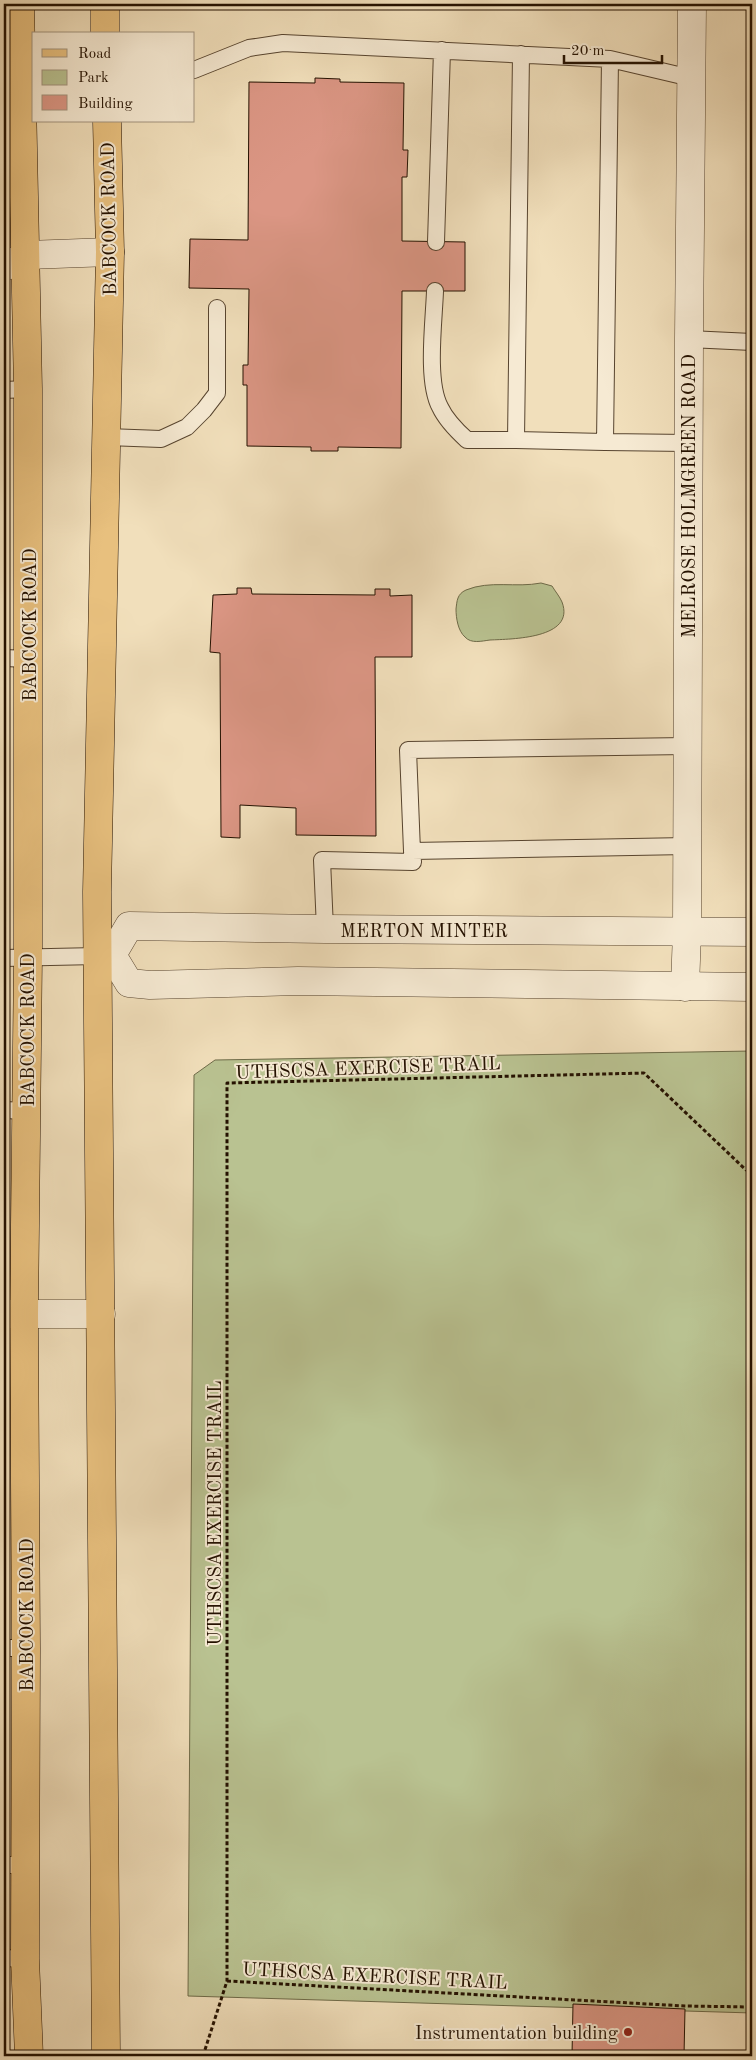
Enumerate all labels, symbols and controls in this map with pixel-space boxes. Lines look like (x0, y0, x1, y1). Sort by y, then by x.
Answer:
legend (32, 32, 195, 122)
scale bar (564, 32, 661, 64)
text: 20 m (571, 44, 605, 59)
text: Road (78, 47, 112, 62)
text: Park (78, 71, 109, 86)
text: Building (78, 97, 133, 112)
street label: BABCOCK ROAD (100, 142, 121, 296)
street label: MELROSE HOLMGREEN ROAD (681, 354, 700, 638)
street label: BABCOCK ROAD (22, 548, 41, 702)
street label: MERTON MINTER (340, 923, 508, 942)
street label: BABCOCK ROAD (20, 953, 39, 1107)
street label: UTHSCSA EXERCISE TRAIL (235, 1055, 501, 1084)
street label: UTHSCSA EXERCISE TRAIL (207, 1380, 226, 1646)
street label: BABCOCK ROAD (19, 1538, 38, 1692)
street label: UTHSCSA EXERCISE TRAIL (242, 1961, 508, 1994)
place label: Instrumentation building (415, 2025, 619, 2044)
marker: Instrumentation building (622, 2026, 634, 2038)

